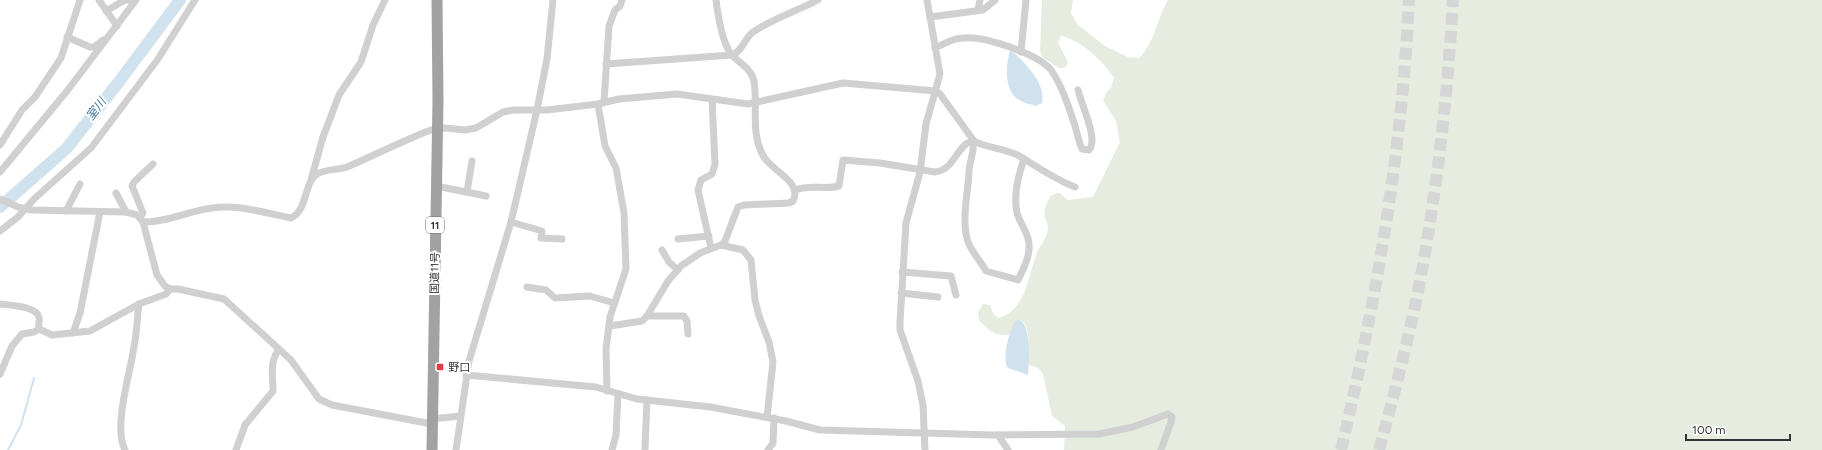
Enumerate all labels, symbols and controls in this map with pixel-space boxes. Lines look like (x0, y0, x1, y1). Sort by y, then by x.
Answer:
water label: 室川 (83, 94, 110, 123)
road number: 11 (426, 217, 444, 233)
street label: 国道11号 (428, 252, 442, 294)
place label: 野口 (448, 361, 470, 374)
marker: 野口 (435, 362, 445, 372)
scale bar (1686, 416, 1790, 442)
text: 100 m (1692, 423, 1726, 437)

